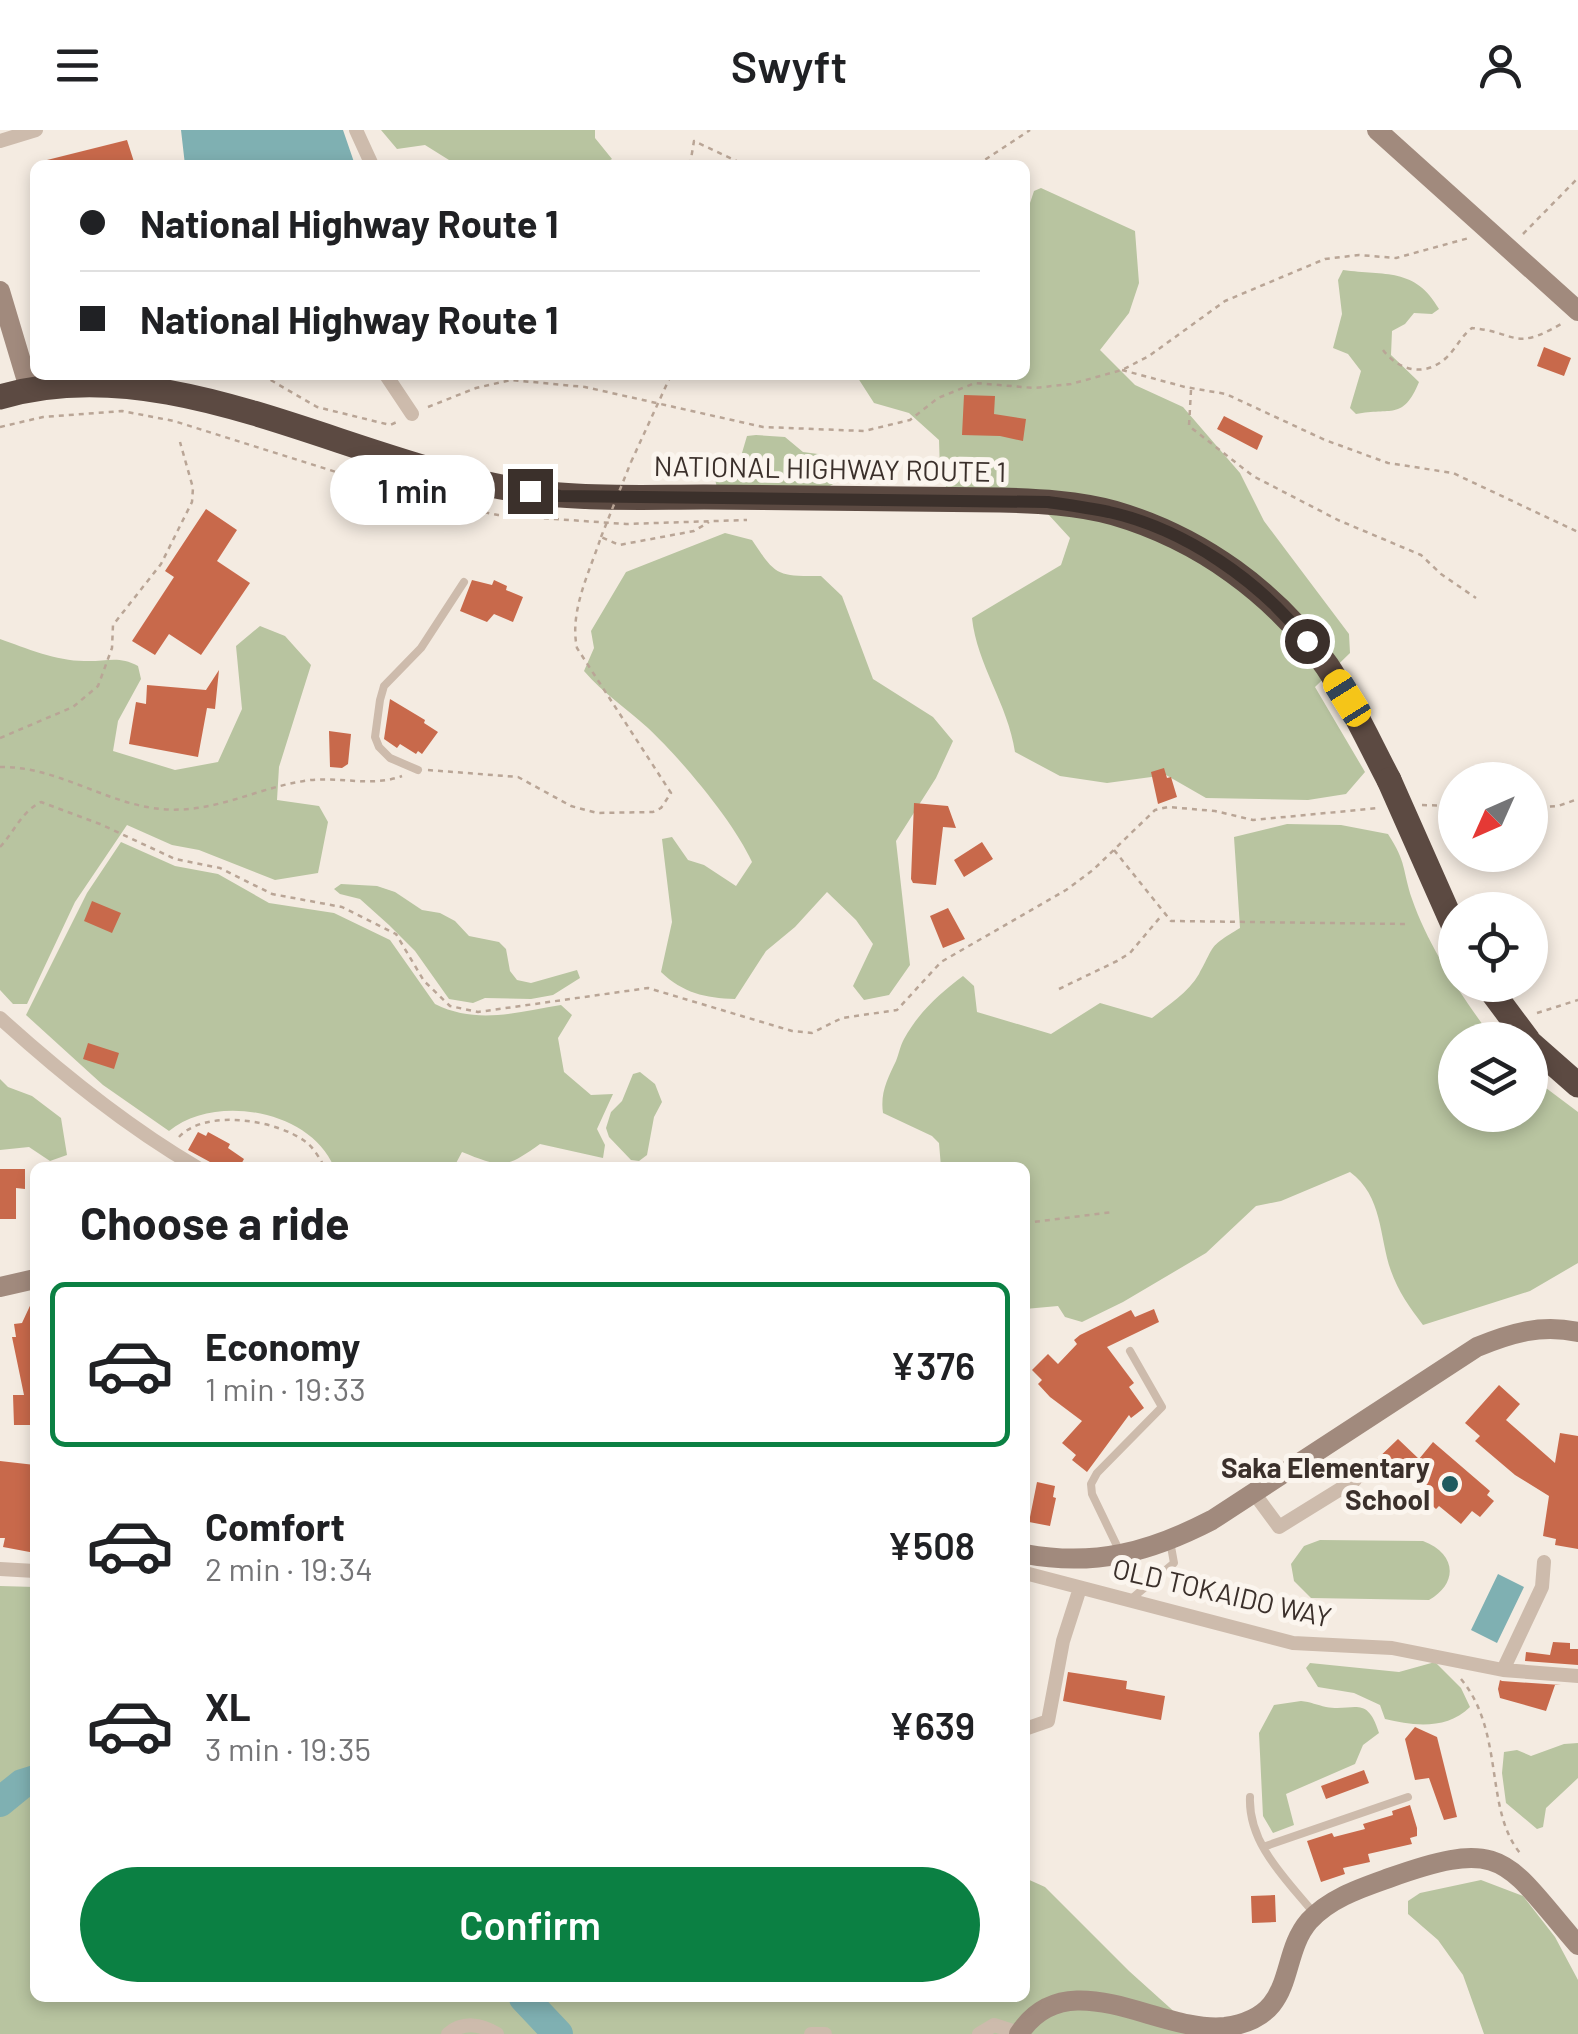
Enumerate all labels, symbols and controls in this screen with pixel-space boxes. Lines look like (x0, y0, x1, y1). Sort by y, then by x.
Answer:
icon: menu (50, 38, 105, 93)
text: Swyft (731, 38, 847, 92)
icon: person (1473, 38, 1528, 93)
text: National Highway Route 1 (140, 200, 559, 246)
text: National Highway Route 1 (140, 296, 559, 342)
street label: NATIONAL HIGHWAY ROUTE 1 (653, 448, 1007, 488)
callout: 1 min (330, 456, 495, 526)
route end (508, 469, 553, 514)
text: 1 min (378, 471, 447, 509)
route start (1285, 619, 1330, 664)
car (1318, 665, 1376, 731)
north arrow (1438, 762, 1548, 872)
map controls (1438, 762, 1548, 1132)
button: locate (1438, 892, 1548, 1002)
button: layers (1438, 1022, 1548, 1132)
text: Choose a ride (80, 1195, 350, 1249)
icon: car (85, 1320, 175, 1410)
text: Economy (205, 1323, 360, 1369)
text: ¥376 (890, 1342, 975, 1388)
text: 1 min · 19:33 (205, 1369, 366, 1407)
place label: Saka Elementary School (1221, 1450, 1430, 1516)
marker: Saka Elementary School (1439, 1473, 1461, 1495)
icon: car (85, 1500, 175, 1590)
text: Comfort (205, 1503, 345, 1549)
text: ¥508 (887, 1522, 975, 1568)
text: 2 min · 19:34 (205, 1549, 373, 1587)
street label: OLD TOKAIDO WAY (1110, 1550, 1335, 1634)
icon: car (85, 1680, 175, 1770)
text: XL (205, 1683, 251, 1729)
text: ¥639 (889, 1702, 975, 1748)
text: 3 min · 19:35 (205, 1729, 371, 1767)
button: Confirm (80, 1867, 980, 1982)

